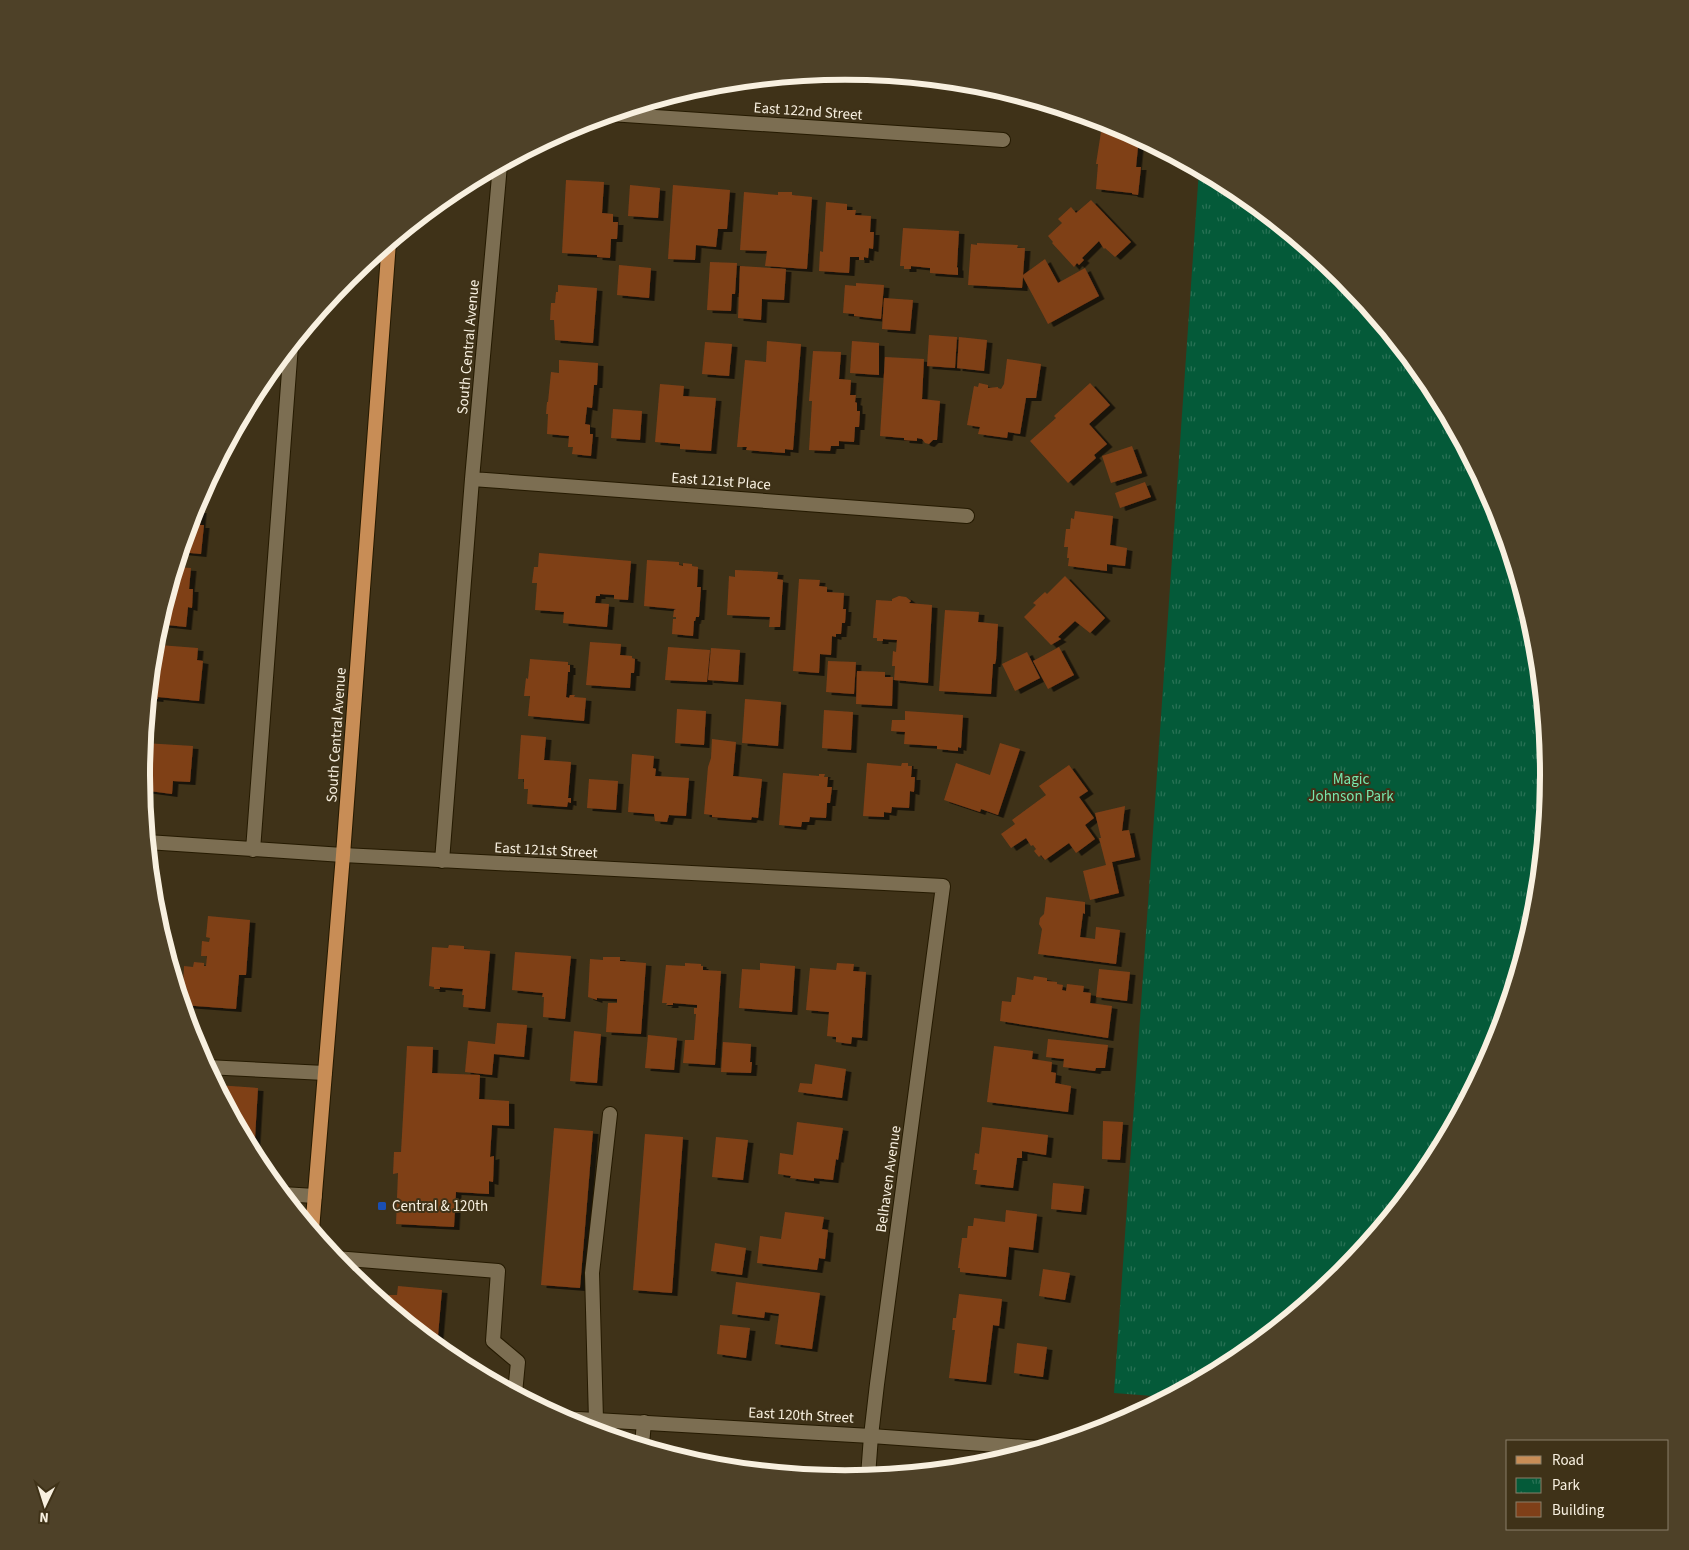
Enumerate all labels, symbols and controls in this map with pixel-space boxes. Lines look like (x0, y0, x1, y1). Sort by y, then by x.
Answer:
street label: East 122nd Street (753, 97, 863, 126)
street label: South Central Avenue (452, 279, 485, 415)
street label: East 121st Place (670, 468, 771, 495)
street label: South Central Avenue (321, 667, 352, 803)
park label: Magic Johnson Park (1308, 769, 1394, 807)
street label: East 121st Street (494, 837, 598, 864)
street label: Belhaven Avenue (871, 1124, 906, 1234)
place label: Central & 120th (392, 1196, 488, 1217)
marker: Central & 120th (376, 1200, 388, 1212)
street label: East 120th Street (748, 1402, 854, 1429)
legend (1506, 1440, 1669, 1530)
text: Road (1552, 1450, 1584, 1471)
text: Park (1552, 1475, 1581, 1496)
north arrow (20, 1480, 70, 1530)
text: Building (1552, 1500, 1605, 1521)
text: N (39, 1507, 50, 1527)

